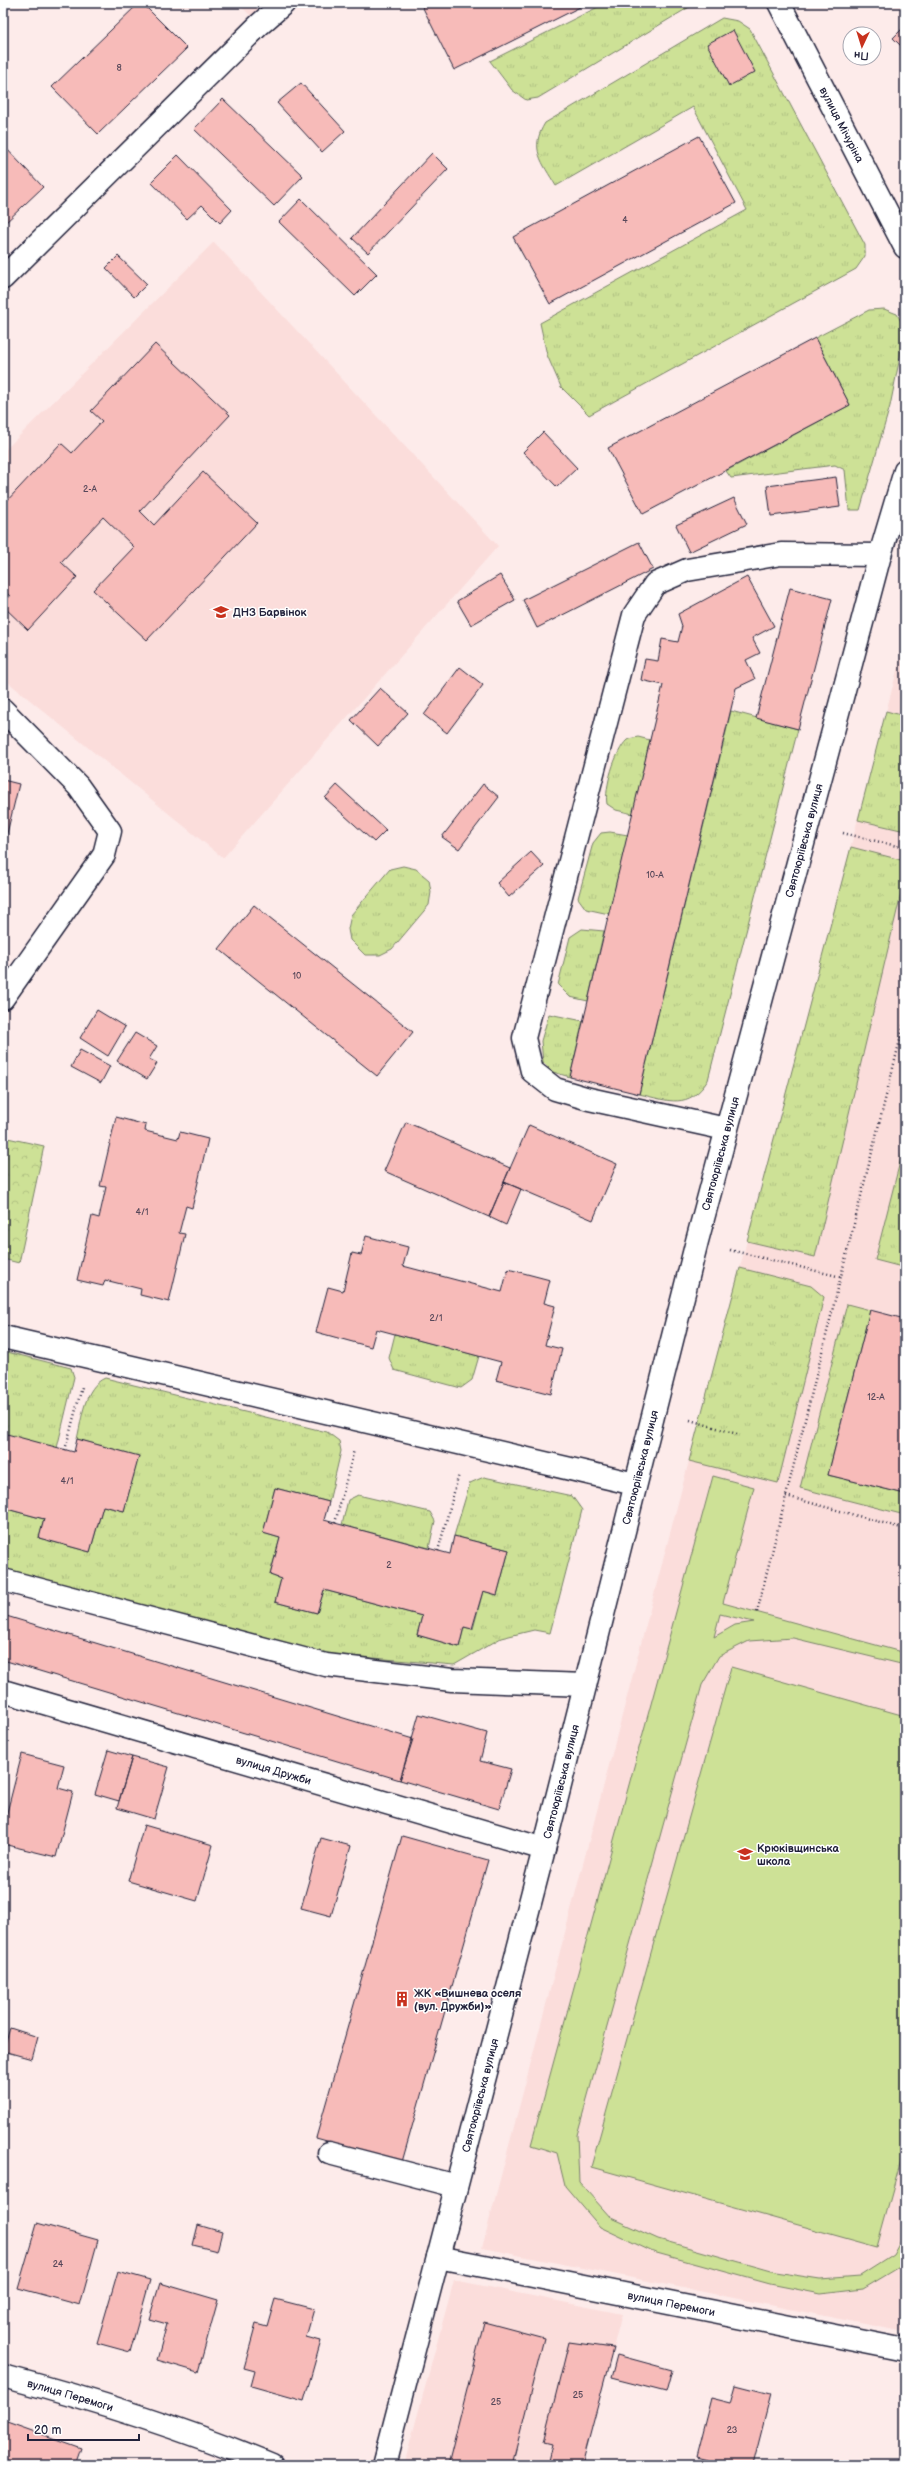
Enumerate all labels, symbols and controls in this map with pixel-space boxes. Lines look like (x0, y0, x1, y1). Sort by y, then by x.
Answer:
north arrow (842, 26, 882, 66)
text: Пн (854, 48, 869, 62)
house number: 8 (116, 63, 122, 74)
street label: вулиця Мічуріна (817, 85, 867, 165)
house number: 4 (622, 215, 628, 226)
house number: 2-А (83, 484, 98, 495)
school or university icon: ДНЗ Барвінок (212, 603, 230, 621)
place label: ДНЗ Барвінок (233, 606, 307, 619)
street label: Святоюріївська вулиця (782, 782, 825, 899)
house number: 10-А (646, 870, 664, 881)
house number: 10 (293, 971, 301, 982)
street label: Святоюріївська вулиця (699, 1095, 742, 1212)
house number: 4/1 (135, 1207, 149, 1218)
house number: 2/1 (430, 1313, 442, 1324)
house number: 12-А (867, 1392, 885, 1403)
street label: Святоюріївська вулиця (619, 1409, 661, 1526)
house number: 4/1 (60, 1476, 74, 1487)
house number: 2 (386, 1560, 392, 1571)
street label: Святоюріївська вулиця (540, 1723, 582, 1840)
street label: вулиця Дружби (235, 1753, 313, 1787)
place label: Крюківщинська школа (757, 1842, 839, 1868)
school or university icon: Крюківщинська школа (736, 1845, 754, 1863)
place label: ЖК «Вишнева оселя (вул. Дружби)» (414, 1987, 521, 2013)
building icon: ЖК «Вишнева оселя (вул. Дружби)» (393, 1990, 411, 2008)
street label: Святоюріївська вулиця (459, 2037, 501, 2154)
house number: 24 (53, 2259, 64, 2270)
street label: вулиця Перемоги (626, 2288, 716, 2319)
street label: вулиця Перемоги (26, 2376, 115, 2414)
house number: 25 (573, 2390, 583, 2401)
house number: 25 (491, 2397, 501, 2408)
scale bar (28, 2416, 139, 2442)
text: 20 m (34, 2423, 61, 2438)
house number: 23 (727, 2425, 738, 2436)

